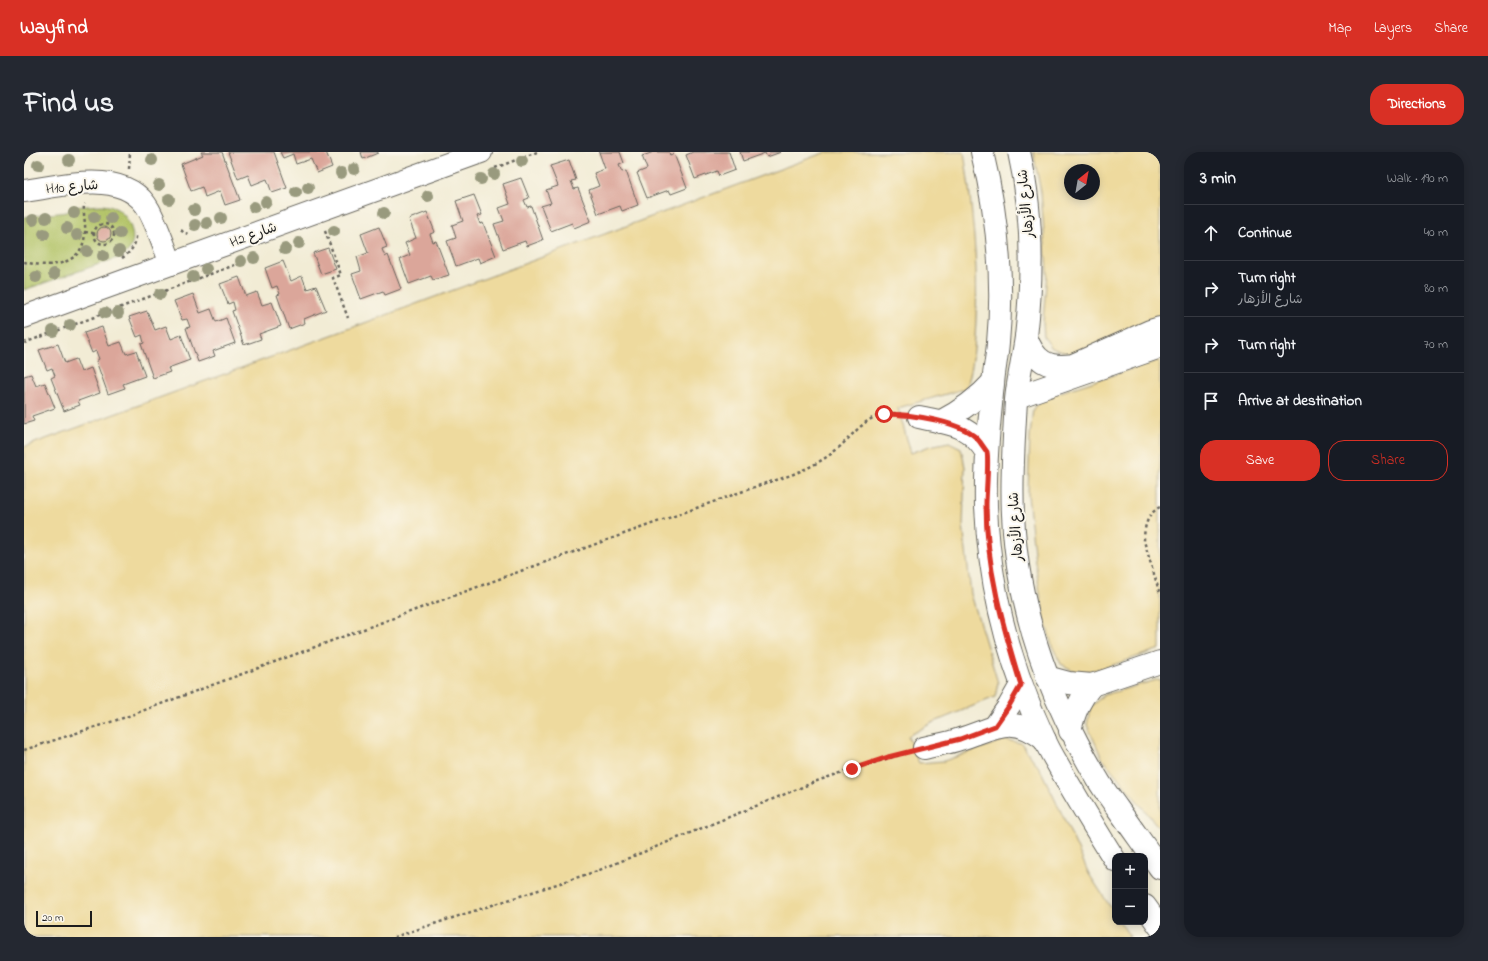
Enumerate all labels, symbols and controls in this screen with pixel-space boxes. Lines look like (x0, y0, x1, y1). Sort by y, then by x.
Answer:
text: Wayfind (20, 15, 88, 42)
text: Map (1328, 18, 1352, 39)
text: Layers (1374, 18, 1412, 39)
text: Share (1434, 18, 1468, 39)
text: Find us (24, 84, 114, 125)
button: Directions (1370, 84, 1464, 125)
north arrow (1064, 164, 1100, 200)
text: 3 min (1200, 166, 1236, 191)
street label: شارع الأزهار (1012, 168, 1041, 241)
text: Walk · 190 m (1387, 169, 1448, 188)
street label: H10 شارع (45, 175, 99, 200)
street label: H2 شارع (227, 217, 280, 254)
icon: ahead (1200, 222, 1222, 244)
text: Continue (1238, 222, 1292, 244)
text: 40 m (1424, 223, 1448, 242)
text: Turn right (1238, 267, 1296, 289)
icon: right (1200, 278, 1222, 300)
text: 80 m (1424, 279, 1448, 298)
text: شارع الأزهار (1238, 290, 1303, 309)
icon: right (1200, 334, 1222, 356)
text: Turn right (1238, 334, 1296, 356)
text: 70 m (1424, 335, 1448, 354)
icon: arrive (1200, 390, 1222, 412)
text: Arrive at destination (1238, 390, 1362, 412)
route start (875, 405, 893, 423)
button: Save (1200, 440, 1320, 481)
button: Share (1328, 440, 1448, 481)
street label: شارع الأزهار (1004, 491, 1029, 563)
route end (843, 760, 861, 778)
map controls (1112, 853, 1148, 925)
button: + (1112, 853, 1148, 889)
button: − (1112, 889, 1148, 925)
scale bar (36, 909, 92, 928)
text: 20 m (42, 910, 64, 926)

